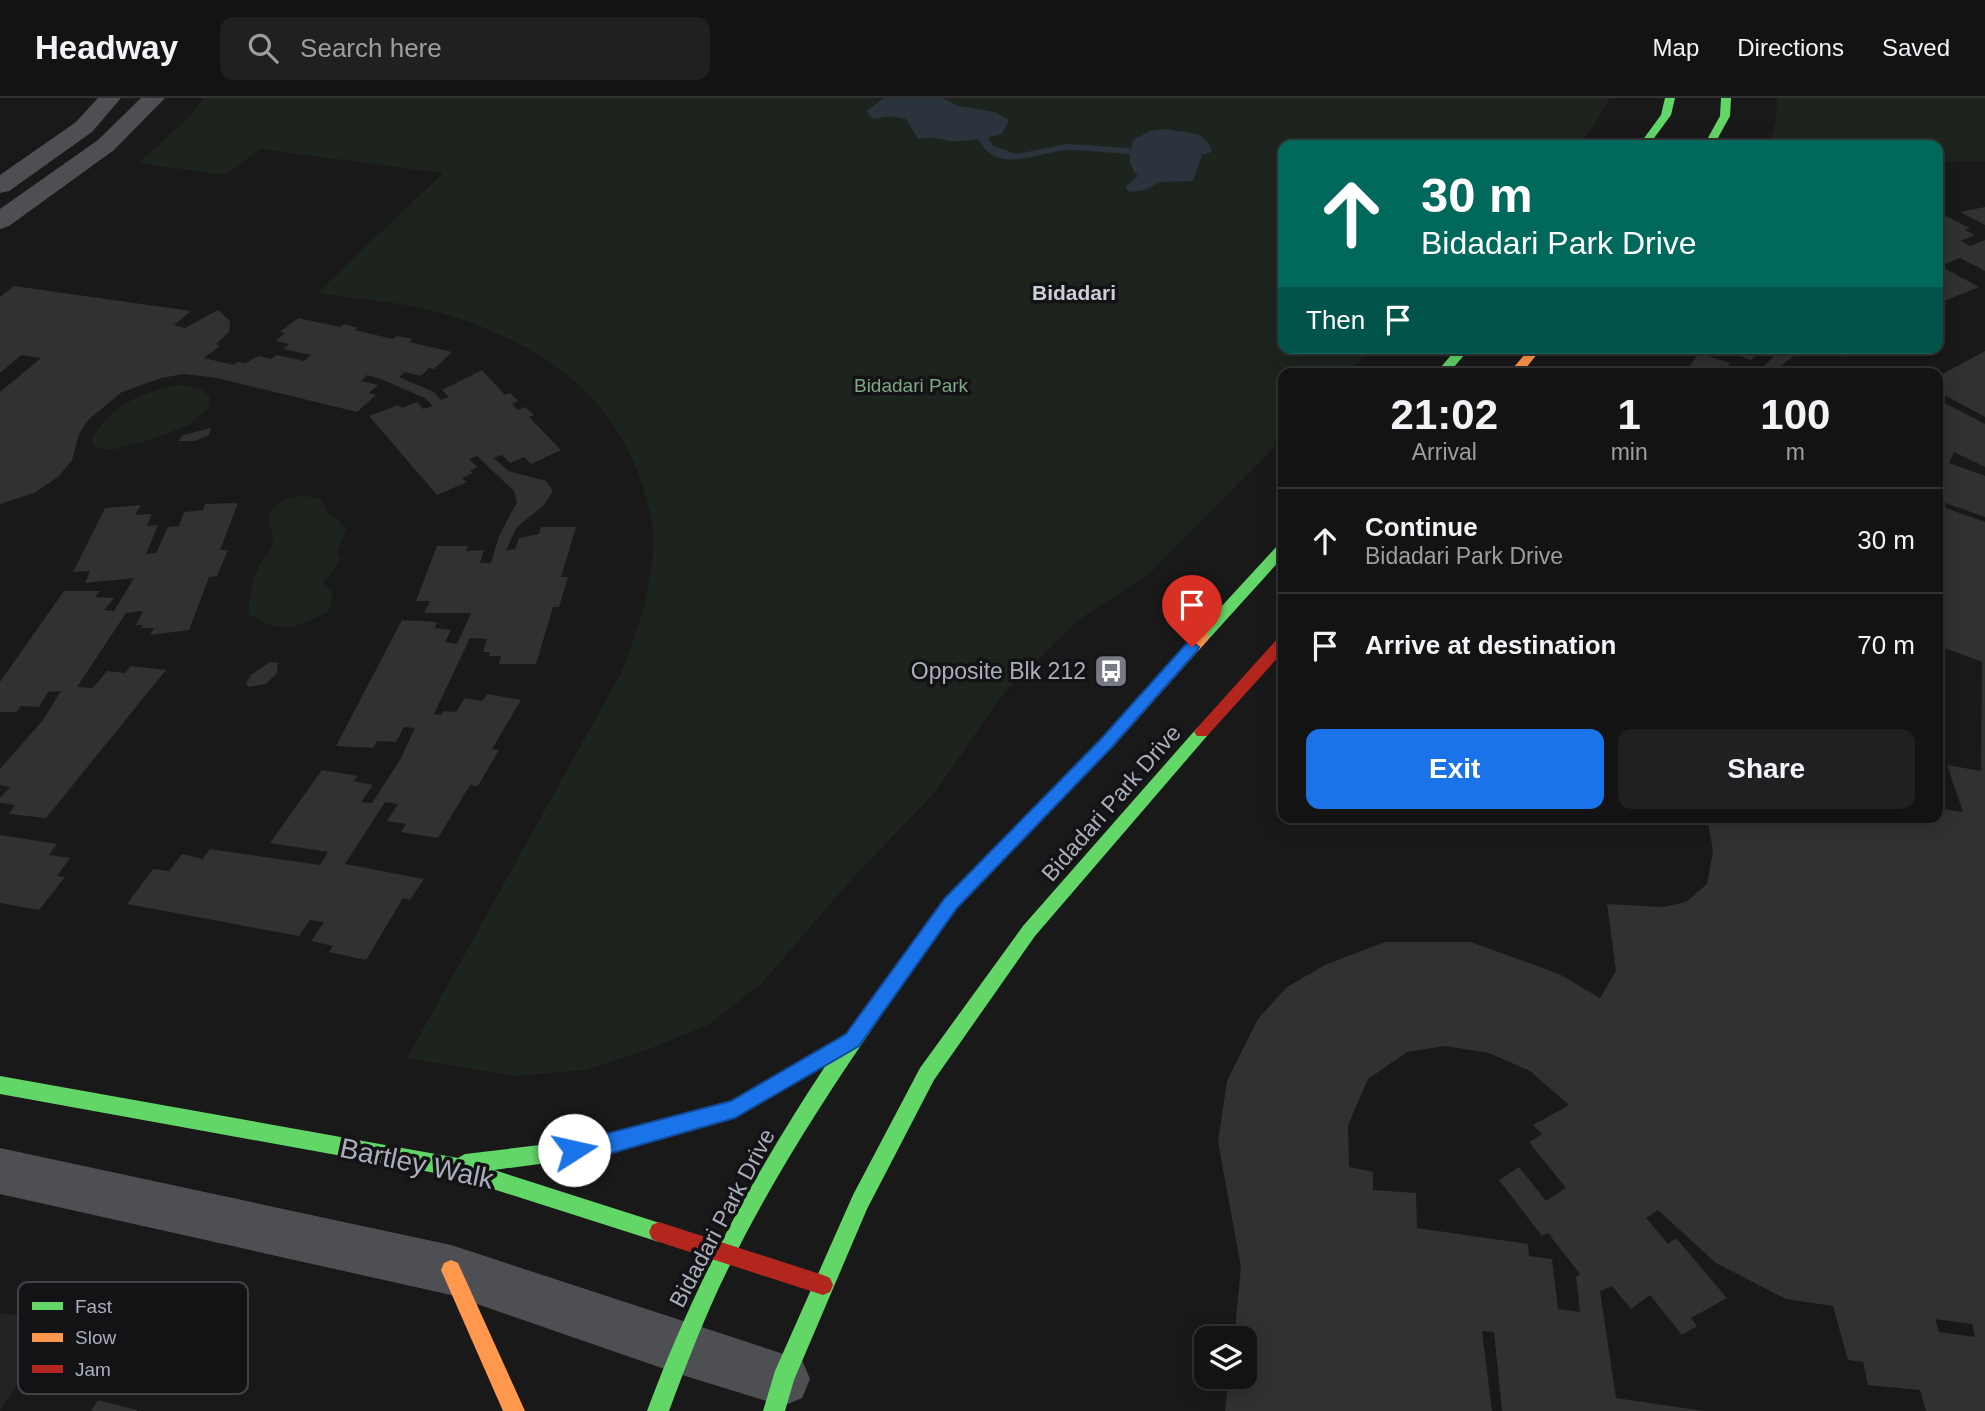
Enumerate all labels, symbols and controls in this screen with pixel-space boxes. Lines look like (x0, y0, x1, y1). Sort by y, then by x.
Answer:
search box (220, 17, 710, 80)
text: Headway (35, 29, 178, 66)
icon: search (244, 29, 282, 67)
text: Search here (300, 33, 442, 63)
text: Map (1653, 34, 1699, 61)
text: Directions (1737, 34, 1844, 61)
text: Saved (1882, 34, 1950, 61)
icon: ahead (1306, 168, 1397, 259)
text: 30 m (1421, 168, 1533, 222)
text: Bidadari Park Drive (1421, 225, 1697, 261)
district label: Bidadari (1032, 281, 1116, 304)
icon: arrive (1379, 301, 1417, 339)
text: Then (1306, 305, 1365, 335)
park label: Bidadari Park (854, 375, 969, 396)
text: 21:02 (1391, 391, 1498, 438)
text: 1 (1617, 391, 1641, 438)
text: 100 (1760, 391, 1830, 438)
text: Arrival (1412, 439, 1477, 465)
text: min (1611, 439, 1648, 465)
text: m (1786, 439, 1805, 465)
text: Continue (1365, 512, 1478, 542)
icon: ahead (1306, 522, 1344, 560)
text: 30 m (1857, 525, 1915, 555)
text: Bidadari Park Drive (1365, 543, 1563, 569)
pin (1162, 575, 1222, 647)
icon: arrive (1173, 586, 1211, 624)
icon: arrive (1306, 627, 1344, 665)
text: Arrive at destination (1365, 630, 1616, 660)
text: 70 m (1857, 630, 1915, 660)
bus stop icon: Opposite Blk 212 (1092, 652, 1130, 690)
place label: Opposite Blk 212 (911, 658, 1086, 684)
street label: Bidadari Park Drive (1036, 720, 1186, 886)
button: Exit (1306, 729, 1604, 809)
button: Share (1618, 729, 1915, 809)
position arrow (537, 1113, 611, 1187)
street label: Bidadari Park Drive (664, 1124, 780, 1312)
street label: Bartley Walk (337, 1132, 497, 1195)
legend (18, 1282, 248, 1394)
text: Fast (75, 1296, 113, 1317)
map controls (1194, 1326, 1257, 1389)
button: layers (1194, 1326, 1257, 1389)
text: Slow (75, 1327, 116, 1348)
text: Jam (75, 1359, 111, 1380)

